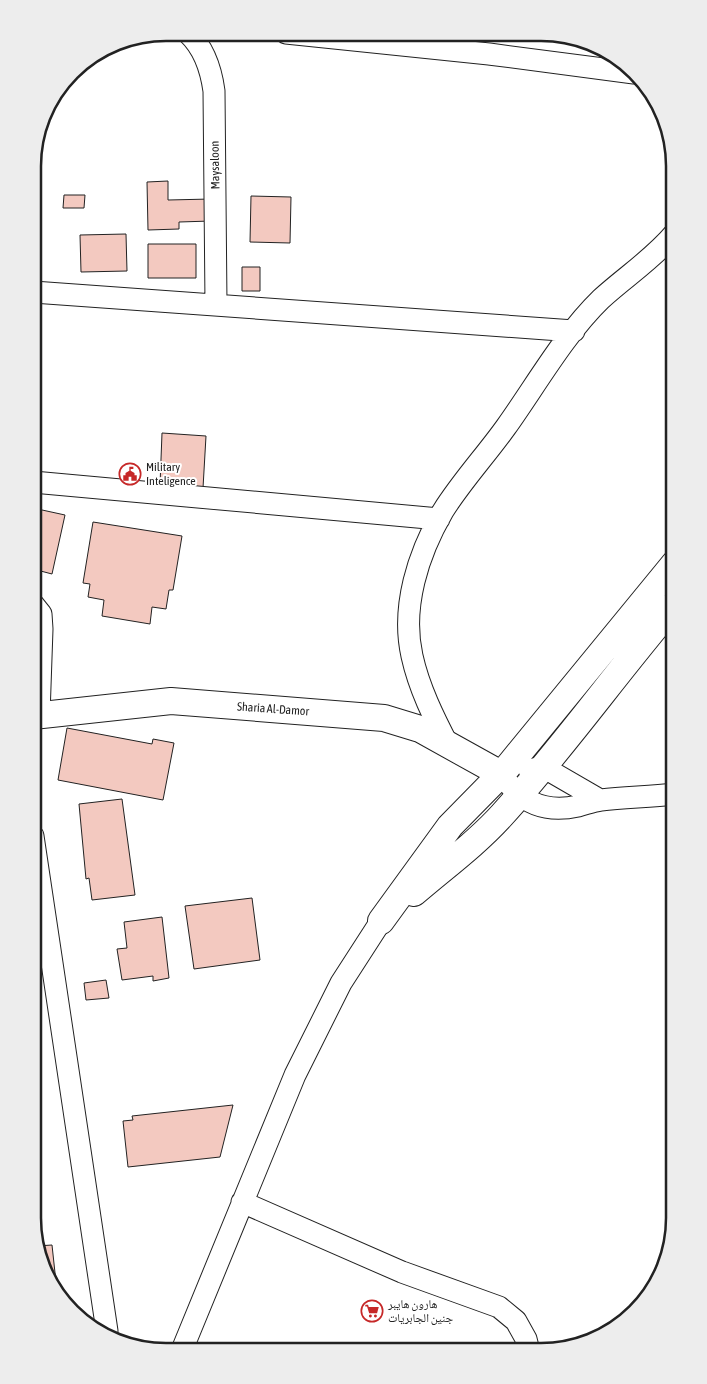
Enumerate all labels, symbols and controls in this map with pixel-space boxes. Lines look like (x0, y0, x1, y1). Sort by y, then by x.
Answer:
street label: Maysaloon (208, 141, 222, 189)
place label: Military Inteligence (146, 460, 196, 488)
public building icon: Military Inteligence (118, 462, 142, 486)
street label: Sharia Al-Damor (237, 700, 310, 719)
place label: هارون هايبر جنين الجابريات (387, 1297, 453, 1325)
supermarket icon: هارون هايبر جنين الجابريات (360, 1299, 384, 1323)

